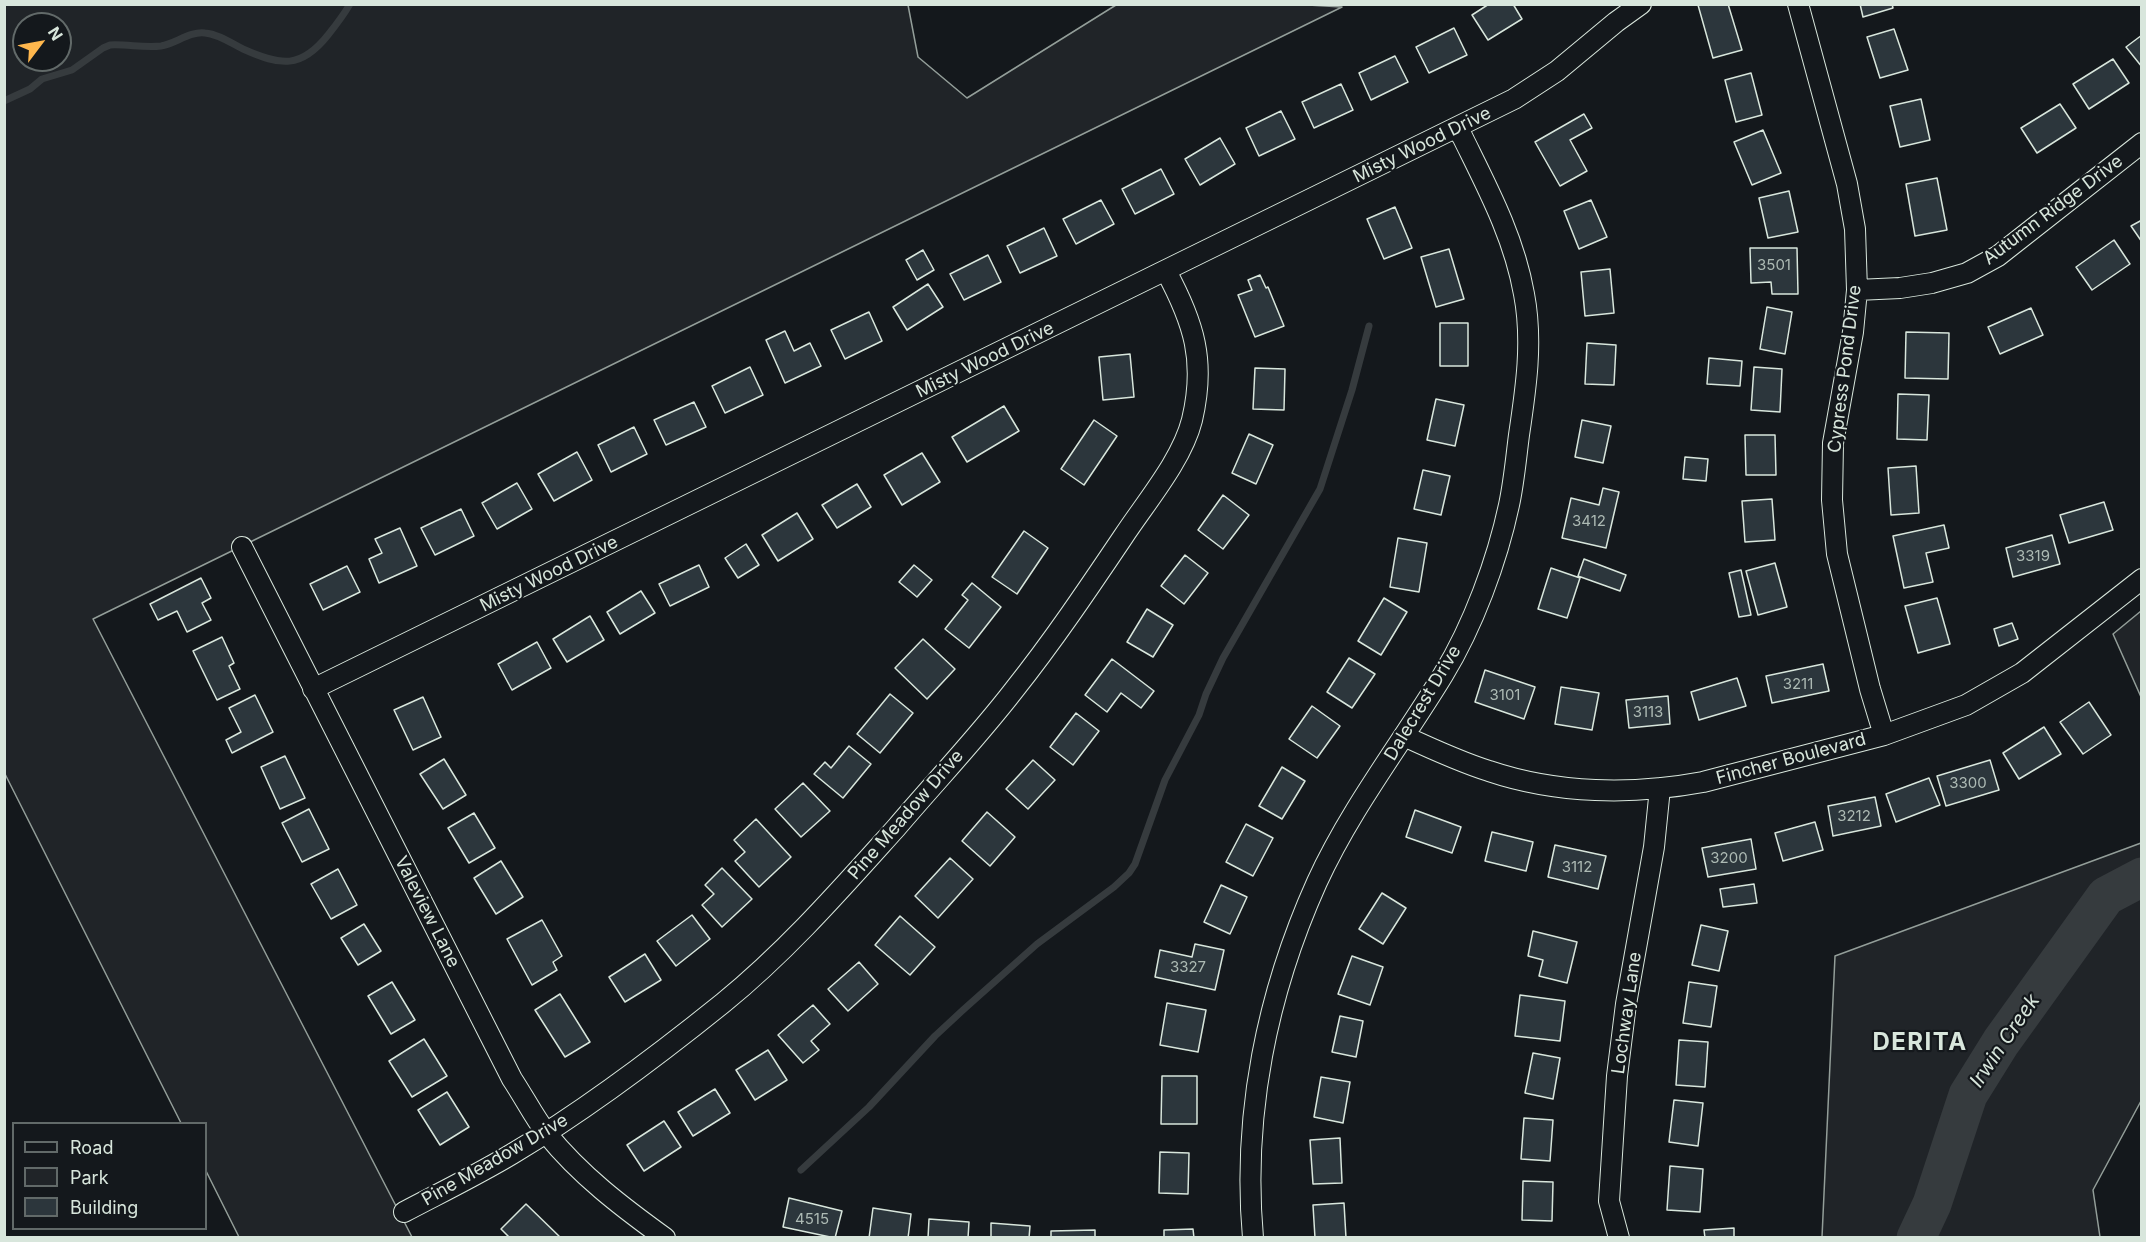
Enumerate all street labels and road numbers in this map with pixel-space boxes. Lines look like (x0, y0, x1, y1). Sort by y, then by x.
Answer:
street label: Misty Wood Drive (1350, 102, 1494, 188)
street label: Autumn Ridge Drive (1979, 150, 2127, 270)
street label: Cypress Pond Drive (1824, 284, 1866, 454)
street label: Misty Wood Drive (913, 317, 1057, 403)
street label: Misty Wood Drive (477, 531, 621, 617)
street label: Dalecrest Drive (1380, 642, 1466, 764)
street label: Fincher Boulevard (1714, 729, 1868, 789)
street label: Pine Meadow Drive (844, 746, 968, 884)
street label: Valeview Lane (390, 853, 464, 971)
street label: Lochway Lane (1608, 951, 1646, 1075)
street label: Pine Meadow Drive (418, 1109, 572, 1211)

